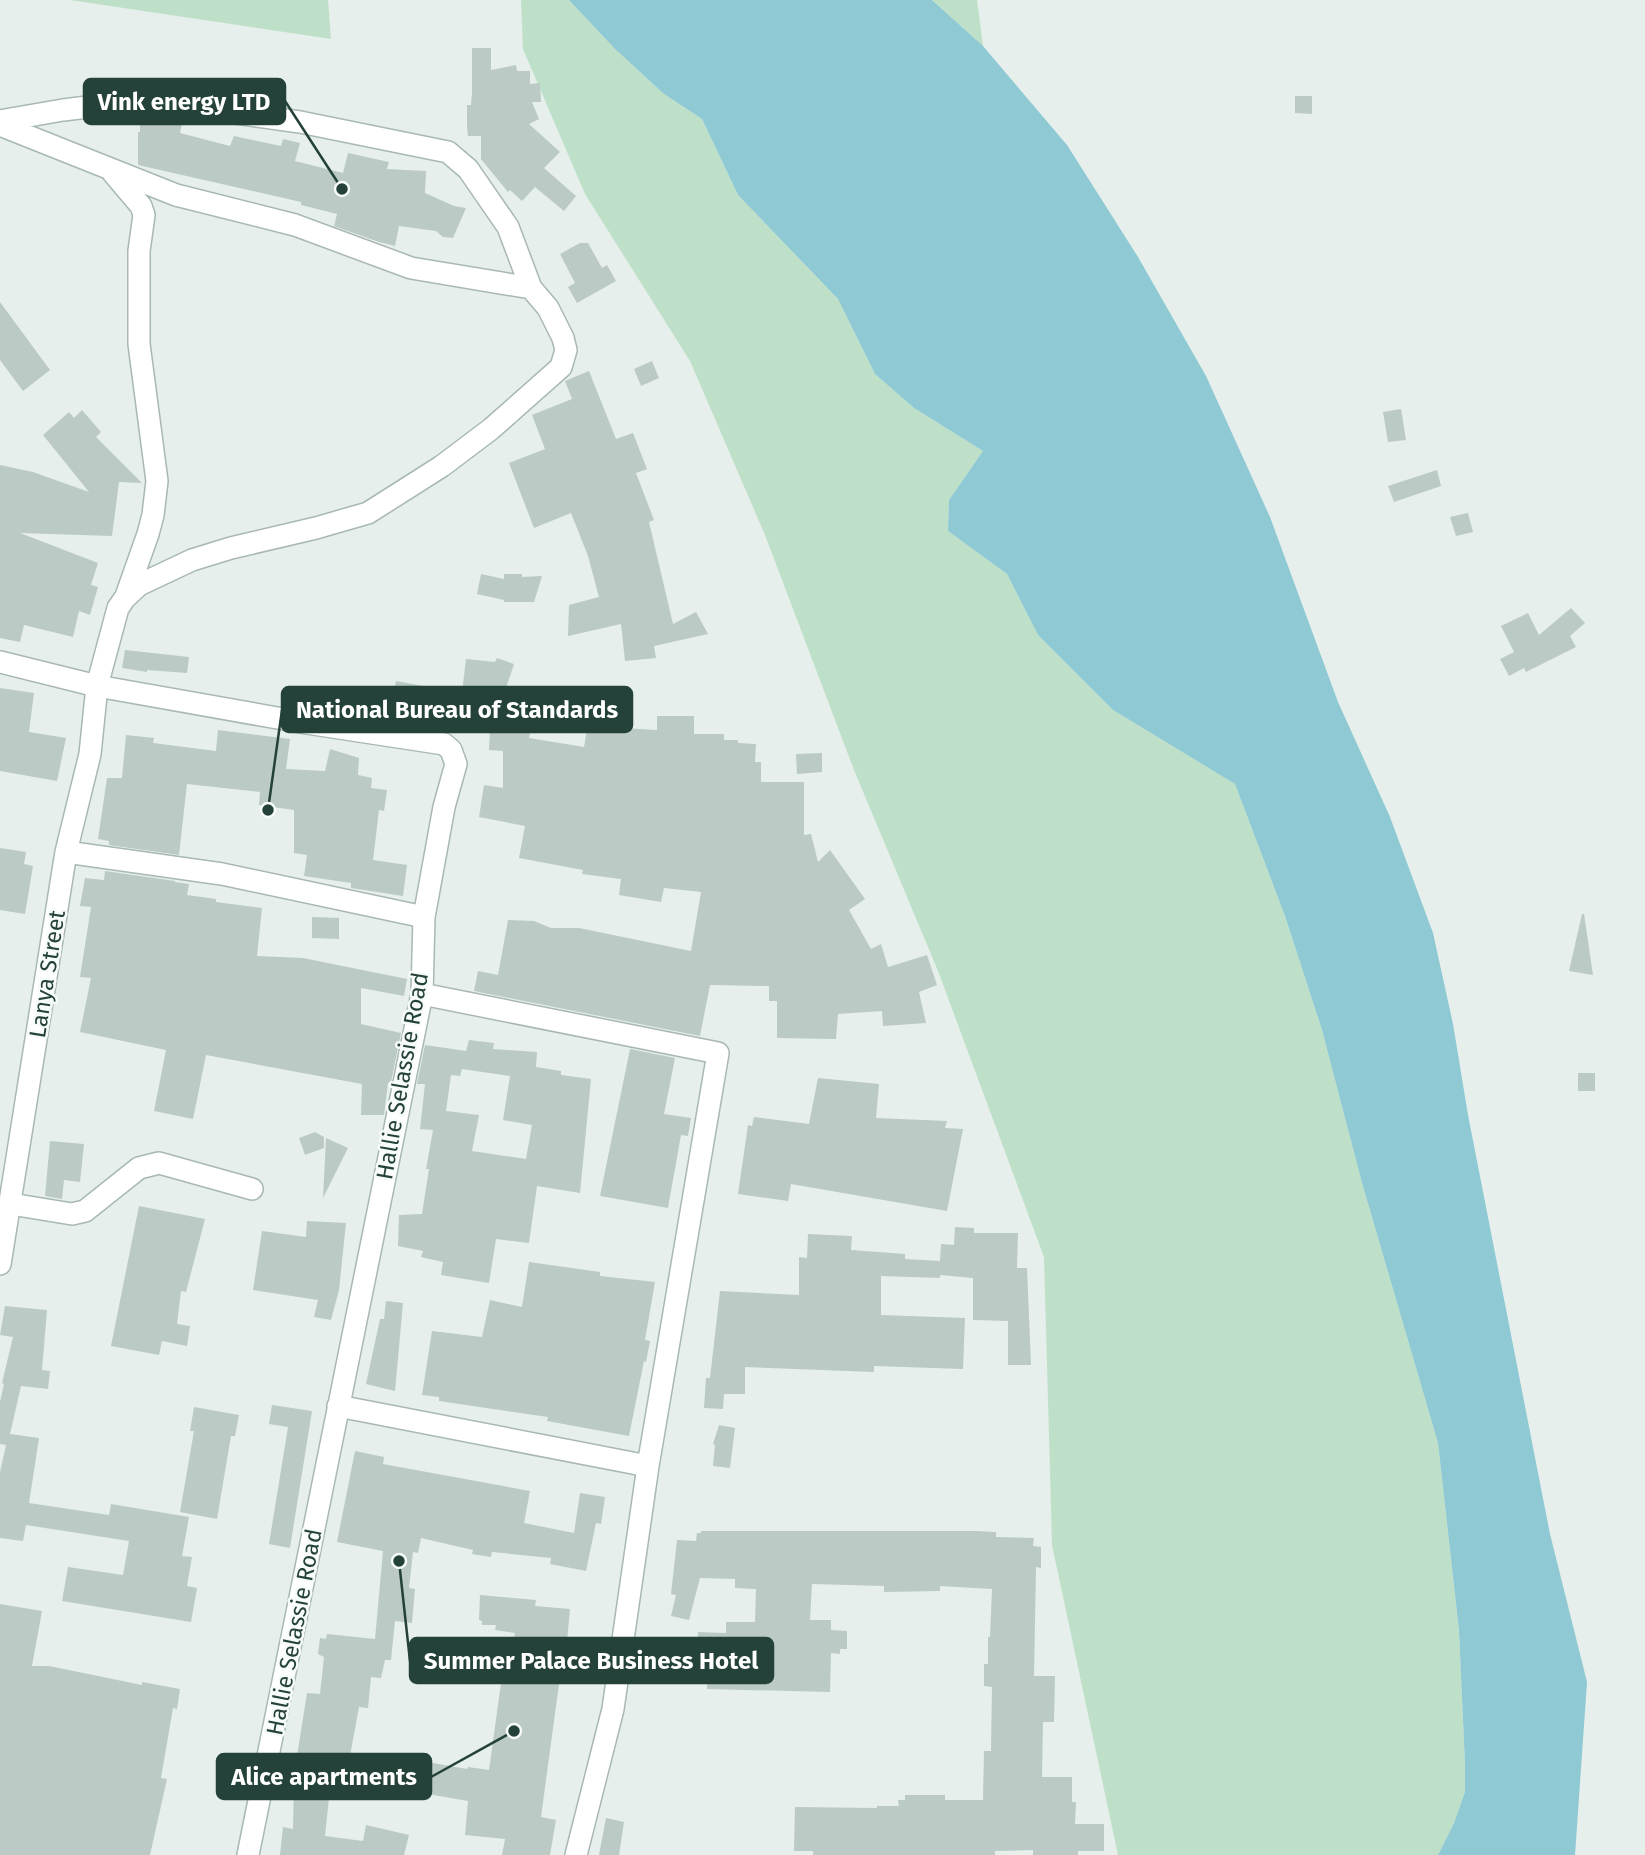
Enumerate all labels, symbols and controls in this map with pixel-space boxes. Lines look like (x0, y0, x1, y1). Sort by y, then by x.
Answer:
callout: Vink energy LTD (84, 79, 285, 124)
text: Vink energy LTD (97, 88, 270, 116)
callout: National Bureau of Standards (282, 687, 632, 732)
text: National Bureau of Standards (296, 696, 618, 724)
street label: Lanya Street (23, 907, 71, 1040)
street label: Hallie Selassie Road (370, 970, 434, 1182)
street label: Hallie Selassie Road (260, 1526, 328, 1738)
callout: Summer Palace Business Hotel (410, 1638, 773, 1683)
text: Summer Palace Business Hotel (424, 1647, 759, 1675)
callout: Alice apartments (217, 1754, 431, 1799)
text: Alice apartments (230, 1763, 417, 1791)

